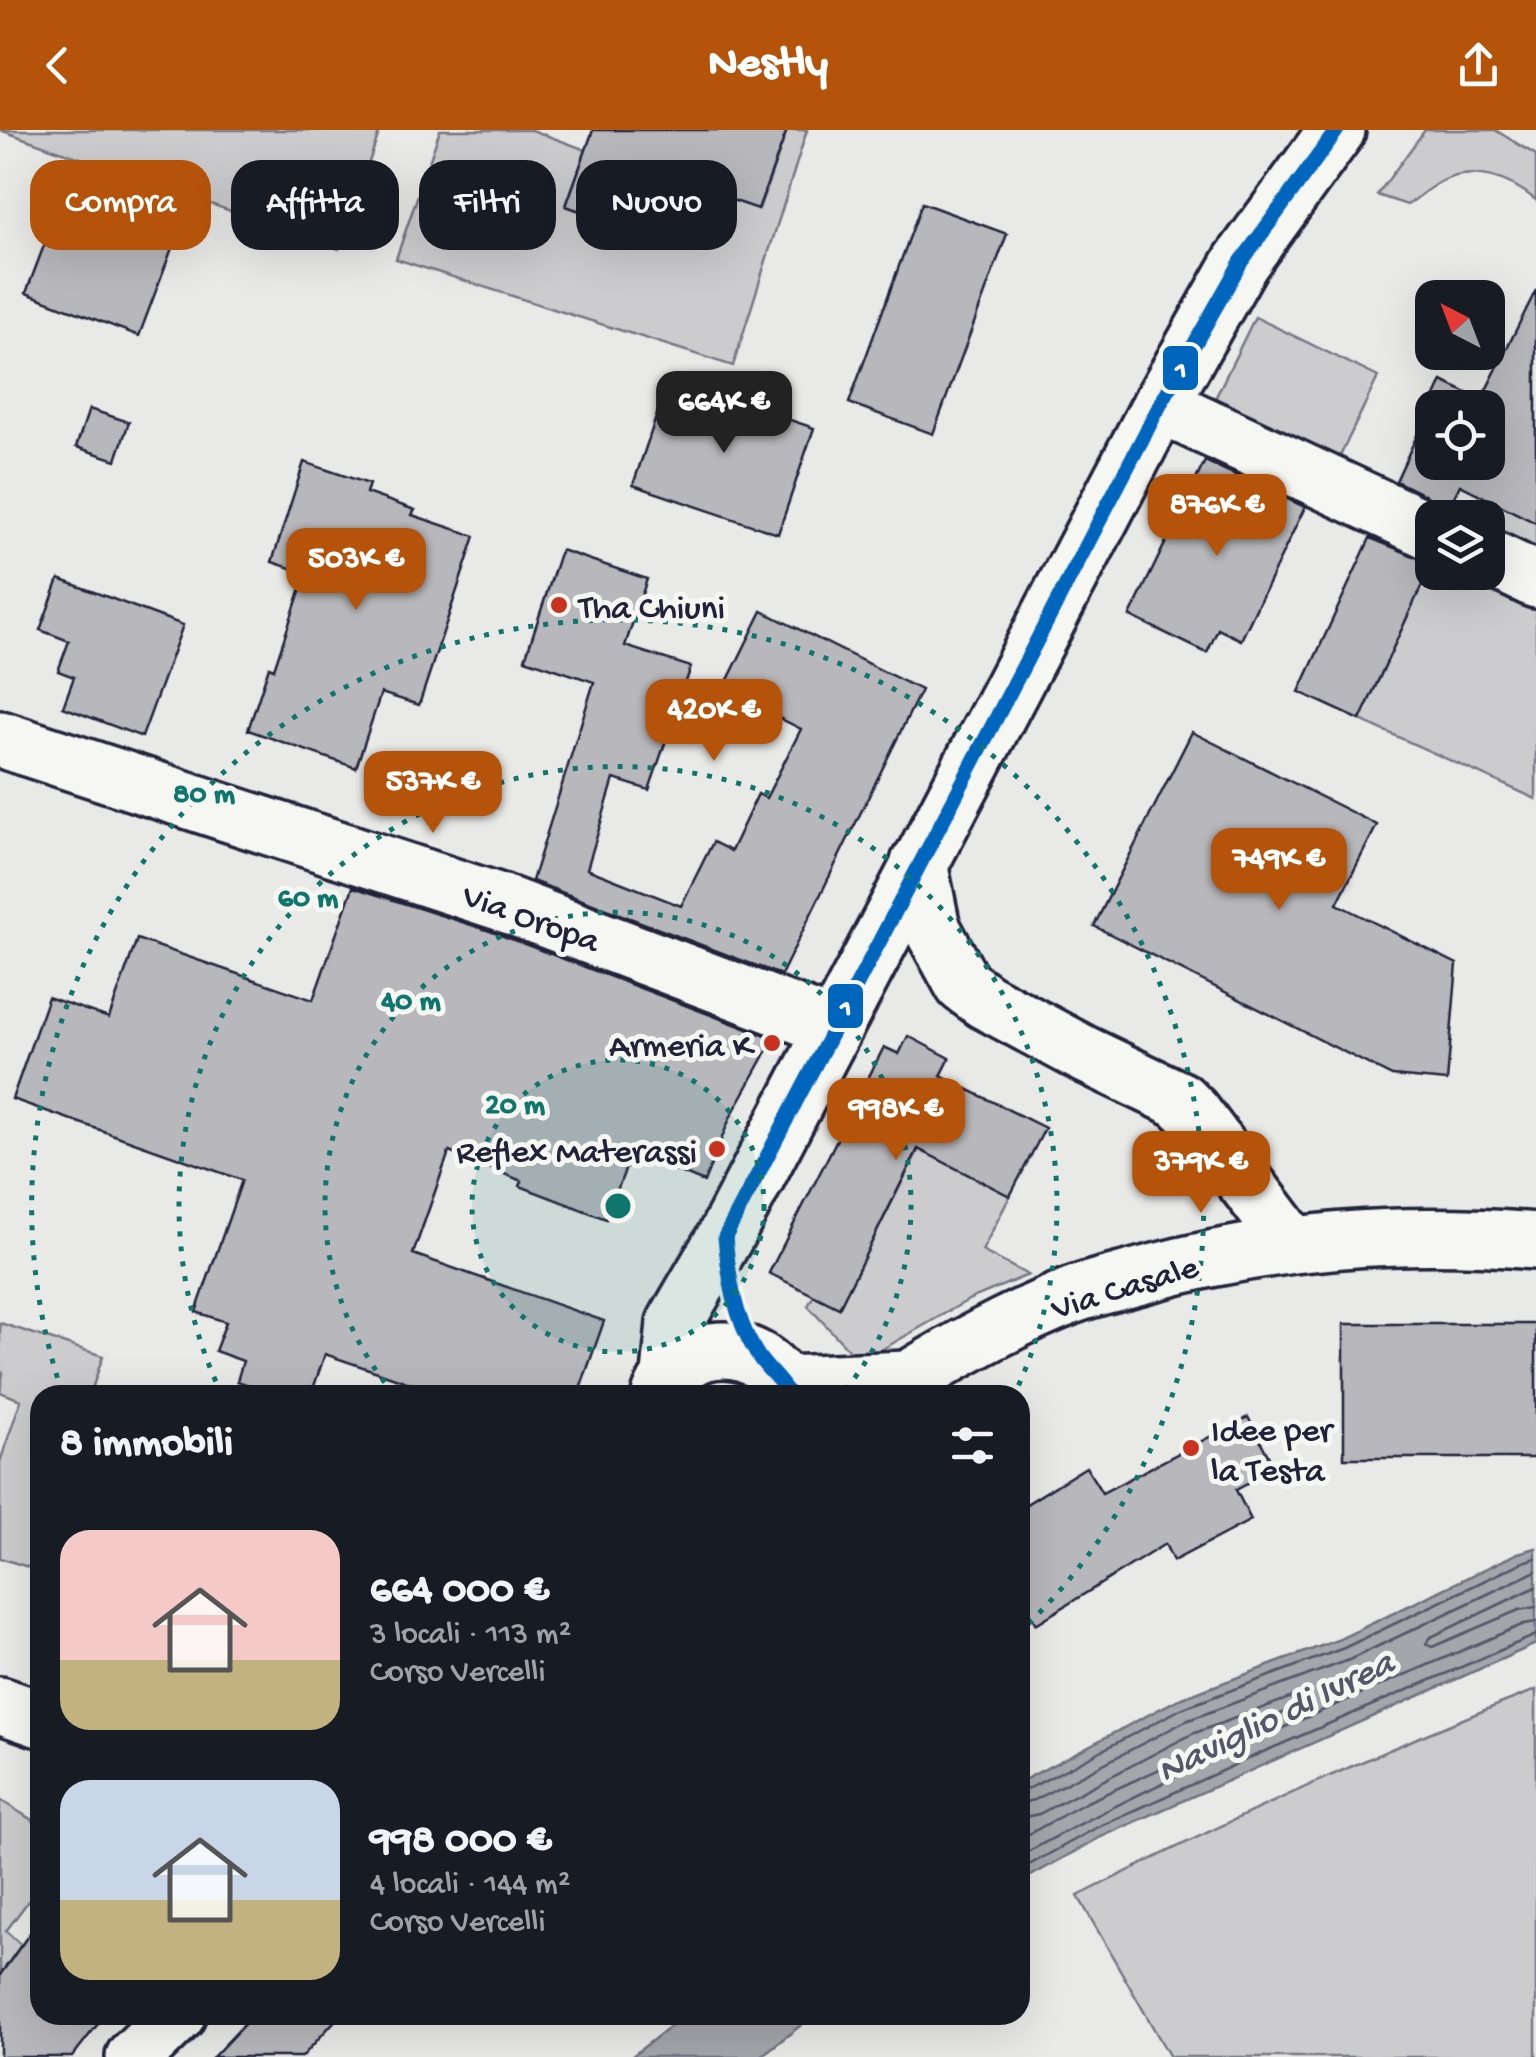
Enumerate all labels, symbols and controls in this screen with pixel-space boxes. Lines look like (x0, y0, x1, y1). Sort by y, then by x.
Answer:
icon: back (30, 38, 85, 93)
icon: share (1451, 38, 1506, 93)
text: Nestly (708, 39, 828, 92)
chip: Compra (30, 160, 211, 250)
chip: Affitta (231, 160, 399, 250)
chip: Filtri (419, 160, 556, 250)
chip: Nuovo (576, 160, 737, 250)
north arrow (1415, 280, 1505, 370)
map controls (1415, 280, 1505, 590)
line badge: 1 (1161, 344, 1200, 392)
text: 1 (1174, 356, 1187, 389)
pin: 664K € (643, 371, 805, 456)
text: 664K € (678, 384, 770, 422)
button: locate (1415, 390, 1505, 480)
pin: 876K € (1136, 474, 1298, 559)
text: 876K € (1170, 487, 1264, 525)
button: layers (1415, 500, 1505, 590)
pin: 503K € (275, 528, 437, 613)
text: 503K € (308, 541, 404, 579)
place label: Tha Chiuni (577, 590, 725, 631)
marker: Tha Chiuni (548, 594, 570, 616)
pin: 420K € (633, 679, 795, 764)
text: 420K € (667, 692, 761, 730)
pin: 537K € (352, 751, 514, 836)
text: 537K € (386, 764, 480, 802)
text: 80 m (173, 779, 236, 814)
pin: 749K € (1198, 828, 1360, 913)
text: 749K € (1233, 841, 1325, 879)
street label: Via Oropa (455, 877, 606, 965)
text: 60 m (278, 883, 339, 918)
line badge: 1 (826, 982, 865, 1030)
text: 40 m (380, 986, 442, 1021)
text: 1 (839, 994, 852, 1027)
place label: Armeria K (609, 1028, 756, 1069)
marker: Armeria K (761, 1032, 783, 1054)
pin: 998K € (815, 1078, 977, 1163)
text: 20 m (485, 1090, 546, 1125)
text: 998K € (849, 1091, 943, 1129)
pin: 379K € (1120, 1131, 1282, 1216)
place label: Reflex Materassi (456, 1134, 697, 1175)
marker: Reflex Materassi (706, 1138, 728, 1160)
text: 379K € (1154, 1144, 1248, 1182)
centre of rings (600, 1188, 636, 1224)
street label: Via Casale (1046, 1248, 1205, 1332)
place label: Idee per la Testa (1211, 1413, 1335, 1494)
icon: filters (945, 1418, 1000, 1473)
text: 8 immobili (60, 1421, 233, 1470)
marker: Idee per la Testa (1180, 1437, 1202, 1459)
text: 664 000 € (370, 1568, 549, 1617)
icon: home (140, 1570, 260, 1690)
text: 3 locali · 113 m² (370, 1617, 571, 1655)
water label: Naviglio di Ivrea (1151, 1642, 1404, 1796)
text: Corso Vercelli (370, 1655, 545, 1693)
text: 998 000 € (370, 1818, 552, 1867)
icon: home (140, 1820, 260, 1940)
text: 4 locali · 144 m² (370, 1867, 570, 1905)
text: Corso Vercelli (370, 1905, 545, 1943)

